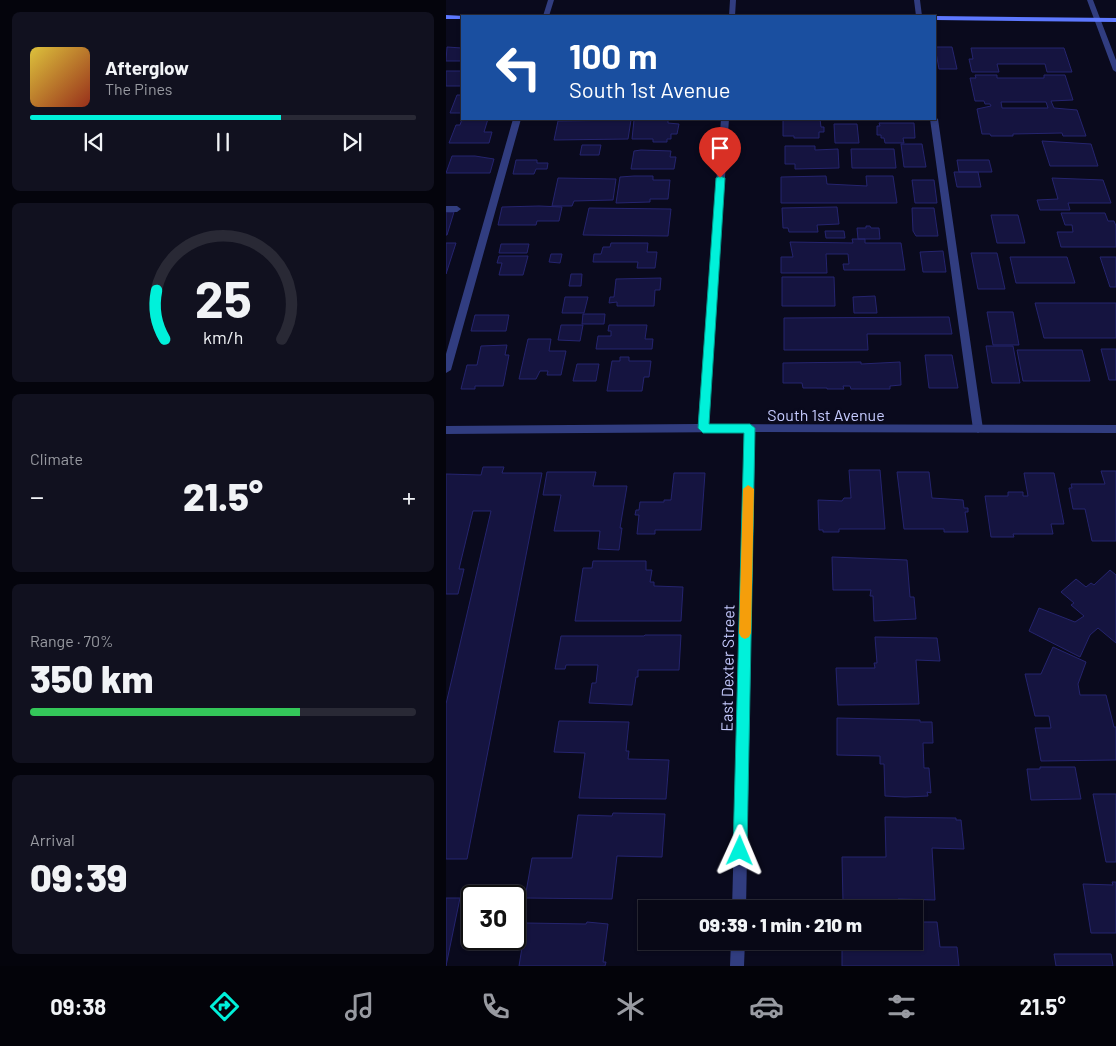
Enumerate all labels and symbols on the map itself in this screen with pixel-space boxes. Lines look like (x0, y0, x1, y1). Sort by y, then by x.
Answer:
pin (699, 127, 741, 178)
street label: South 1st Avenue (767, 405, 885, 424)
street label: East Dexter Street (716, 604, 738, 732)
position arrow (713, 824, 765, 876)
speed limit sign: 30 (461, 885, 526, 950)

